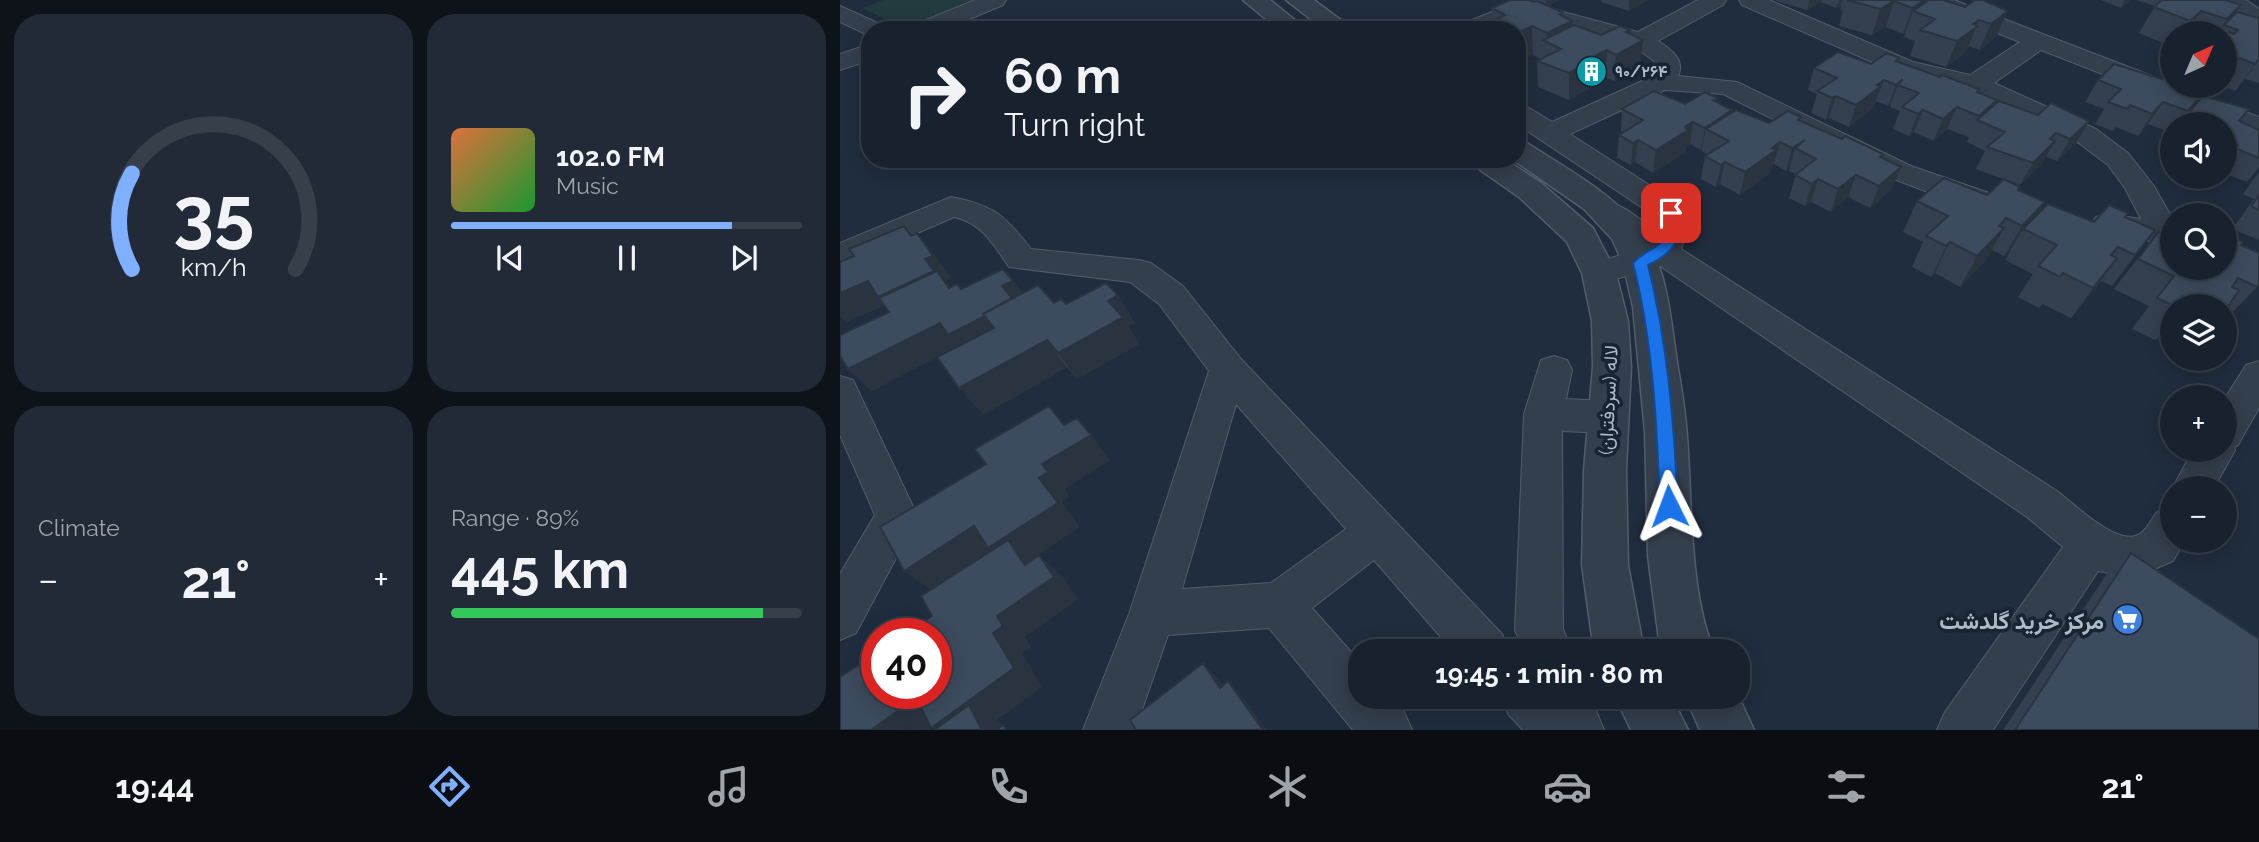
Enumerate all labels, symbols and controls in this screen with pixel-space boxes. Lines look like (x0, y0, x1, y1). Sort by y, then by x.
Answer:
north arrow (2160, 21, 2236, 98)
map controls (2160, 21, 2237, 553)
text: 60 m (1004, 47, 1121, 104)
icon: right (889, 49, 980, 140)
building icon: ۹۰/۲۶۴ (1575, 54, 1609, 88)
place label: ۹۰/۲۶۴ (1615, 62, 1668, 81)
text: Turn right (1004, 106, 1145, 143)
button: sound (2160, 112, 2237, 189)
text: 102.0 FM (556, 142, 665, 172)
text: 35 (173, 171, 254, 256)
text: Music (556, 172, 619, 199)
pin (1641, 183, 1701, 243)
icon: arrive (1652, 194, 1690, 232)
button: search (2160, 203, 2237, 280)
icon: previous (491, 239, 529, 277)
icon: pause (608, 239, 646, 277)
icon: next (725, 239, 763, 277)
text: km/h (181, 252, 246, 282)
button: layers (2160, 294, 2237, 371)
street label: لاله (سردفتران) (1594, 345, 1623, 456)
button: + (2160, 385, 2237, 462)
position arrow (1632, 469, 1706, 543)
button: − (2160, 476, 2237, 553)
text: Range · 89% (451, 504, 579, 531)
text: Climate (38, 514, 120, 541)
text: 445 km (451, 539, 629, 600)
text: 21° (182, 549, 250, 610)
text: − (38, 557, 58, 602)
text: + (373, 557, 389, 602)
supermarket icon: مرکز خرید گلدشت (2110, 603, 2144, 637)
place label: مرکز خرید گلدشت (1939, 607, 2104, 636)
speed limit sign: 40 (861, 618, 952, 709)
text: 19:45 · 1 min · 80 m (1435, 659, 1663, 689)
icon: directions (425, 762, 474, 811)
icon: music (704, 762, 753, 811)
icon: phone (984, 762, 1033, 811)
icon: climate (1263, 762, 1312, 811)
icon: car (1543, 762, 1592, 811)
icon: filters (1822, 762, 1871, 811)
text: 19:44 (115, 768, 194, 805)
text: 21° (2102, 768, 2144, 805)

